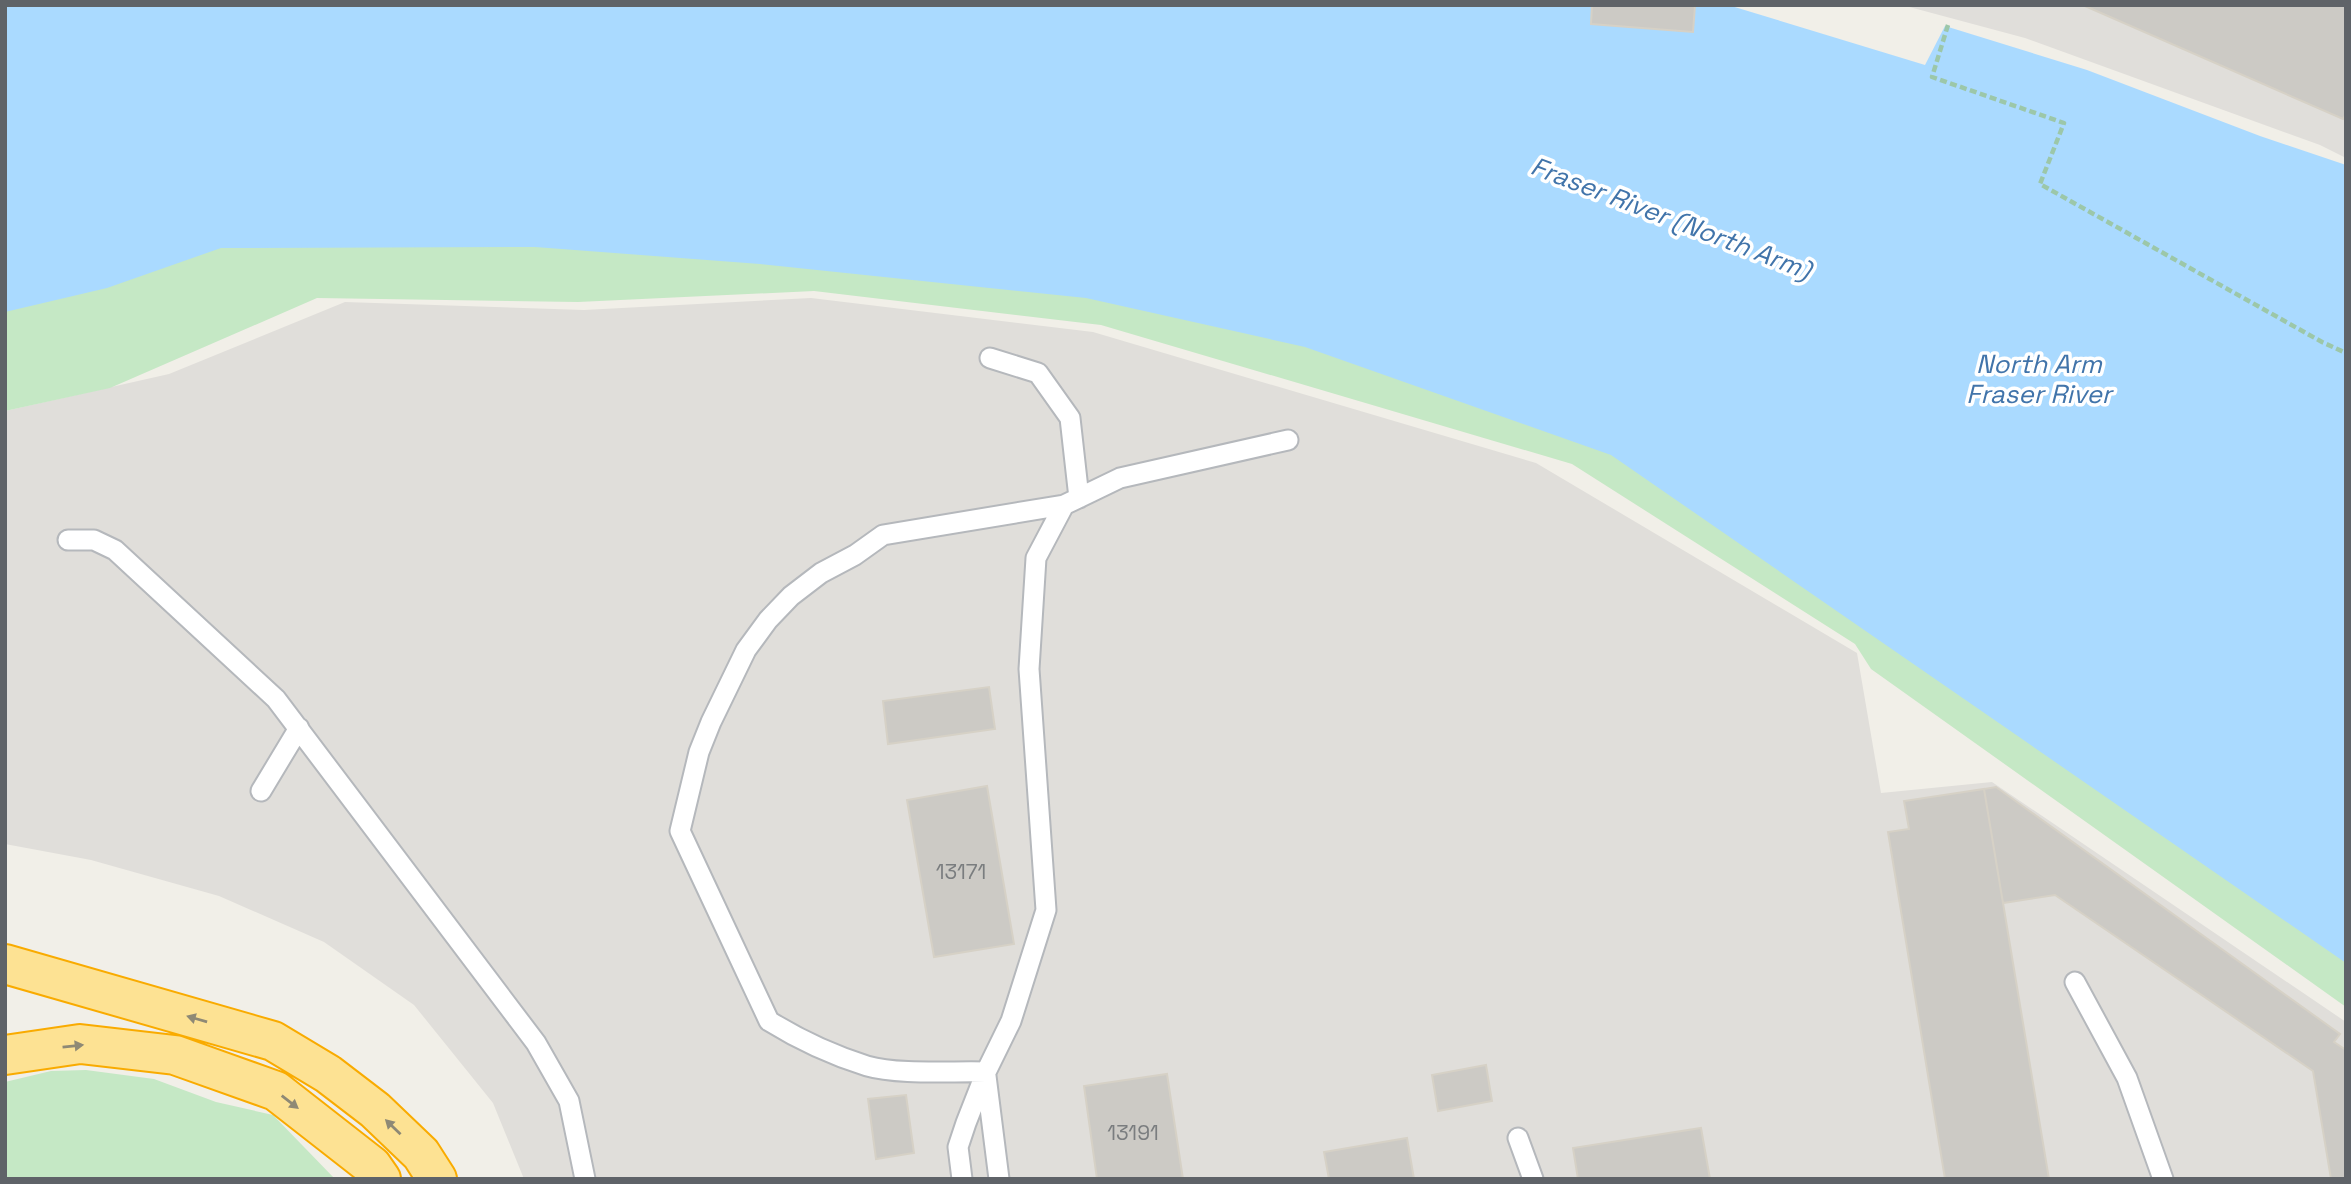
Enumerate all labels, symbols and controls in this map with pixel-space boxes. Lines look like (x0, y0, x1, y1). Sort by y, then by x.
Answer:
water label: Fraser River (North Arm) (1526, 149, 1818, 288)
water label: North Arm Fraser River (1966, 347, 2115, 411)
house number: 13171 (936, 858, 986, 885)
one-way arrow (186, 1013, 208, 1024)
one-way arrow (62, 1040, 84, 1051)
one-way arrow (280, 1094, 298, 1109)
house number: 13191 (1107, 1119, 1159, 1146)
one-way arrow (385, 1120, 402, 1136)

